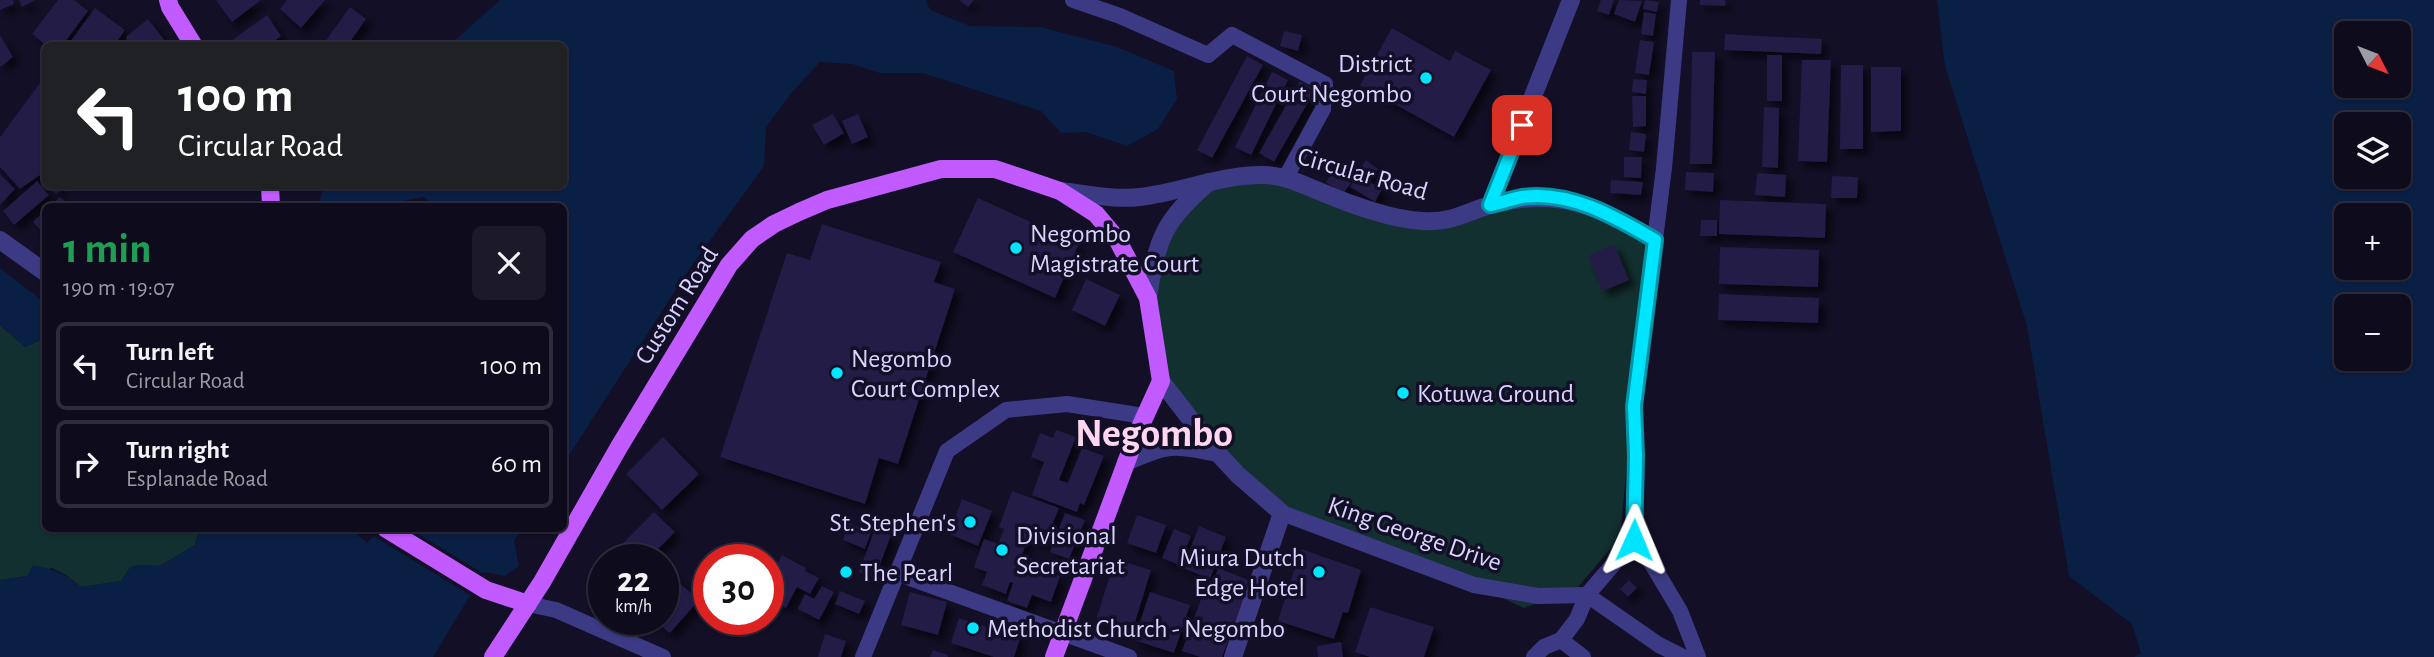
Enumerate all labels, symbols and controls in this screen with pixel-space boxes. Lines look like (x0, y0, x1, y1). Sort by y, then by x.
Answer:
north arrow (2334, 21, 2412, 98)
map controls (2334, 21, 2411, 371)
place label: District Court Negombo (1251, 51, 1412, 107)
icon: left (63, 70, 154, 161)
marker: District Court Negombo (1418, 70, 1434, 86)
text: 100 m (178, 72, 294, 121)
pin (1492, 95, 1552, 155)
icon: arrive (1503, 106, 1541, 144)
button: layers (2334, 112, 2411, 189)
text: Circular Road (178, 130, 343, 162)
street label: Circular Road (1295, 143, 1431, 205)
button: + (2334, 203, 2411, 280)
place label: Negombo Magistrate Court (1030, 221, 1199, 277)
button: close (472, 226, 546, 300)
text: 1 min (63, 228, 152, 270)
marker: Negombo Magistrate Court (1008, 240, 1024, 256)
street label: Custom Road (631, 242, 723, 369)
text: 190 m · 19:07 (63, 277, 175, 300)
button: − (2334, 294, 2411, 371)
text: Turn left (126, 339, 214, 365)
place label: Negombo Court Complex (851, 346, 1000, 402)
icon: left (67, 347, 105, 385)
text: 100 m (481, 353, 542, 379)
marker: Negombo Court Complex (829, 365, 845, 381)
text: Circular Road (126, 370, 245, 393)
place label: Kotuwa Ground (1417, 381, 1574, 407)
marker: Kotuwa Ground (1395, 385, 1411, 401)
district label: Negombo (1075, 414, 1233, 454)
text: Turn right (126, 437, 229, 463)
icon: right (67, 445, 105, 483)
text: 60 m (491, 451, 542, 477)
text: Esplanade Road (126, 468, 268, 491)
street label: King George Drive (1324, 492, 1505, 576)
position arrow (1597, 503, 1671, 577)
place label: St. Stephen's (829, 510, 956, 536)
marker: St. Stephen's (962, 514, 978, 530)
place label: Divisional Secretariat (1016, 523, 1125, 579)
marker: Divisional Secretariat (994, 542, 1010, 558)
speed limit sign: 30 (693, 544, 784, 635)
place label: Miura Dutch Edge Hotel (1179, 545, 1305, 601)
place label: The Pearl (860, 560, 953, 586)
text: 22 (617, 563, 650, 598)
marker: The Pearl (838, 564, 854, 580)
marker: Miura Dutch Edge Hotel (1311, 564, 1327, 580)
text: km/h (615, 598, 652, 616)
place label: Methodist Church - Negombo (987, 616, 1285, 642)
marker: Methodist Church - Negombo (965, 620, 981, 636)

